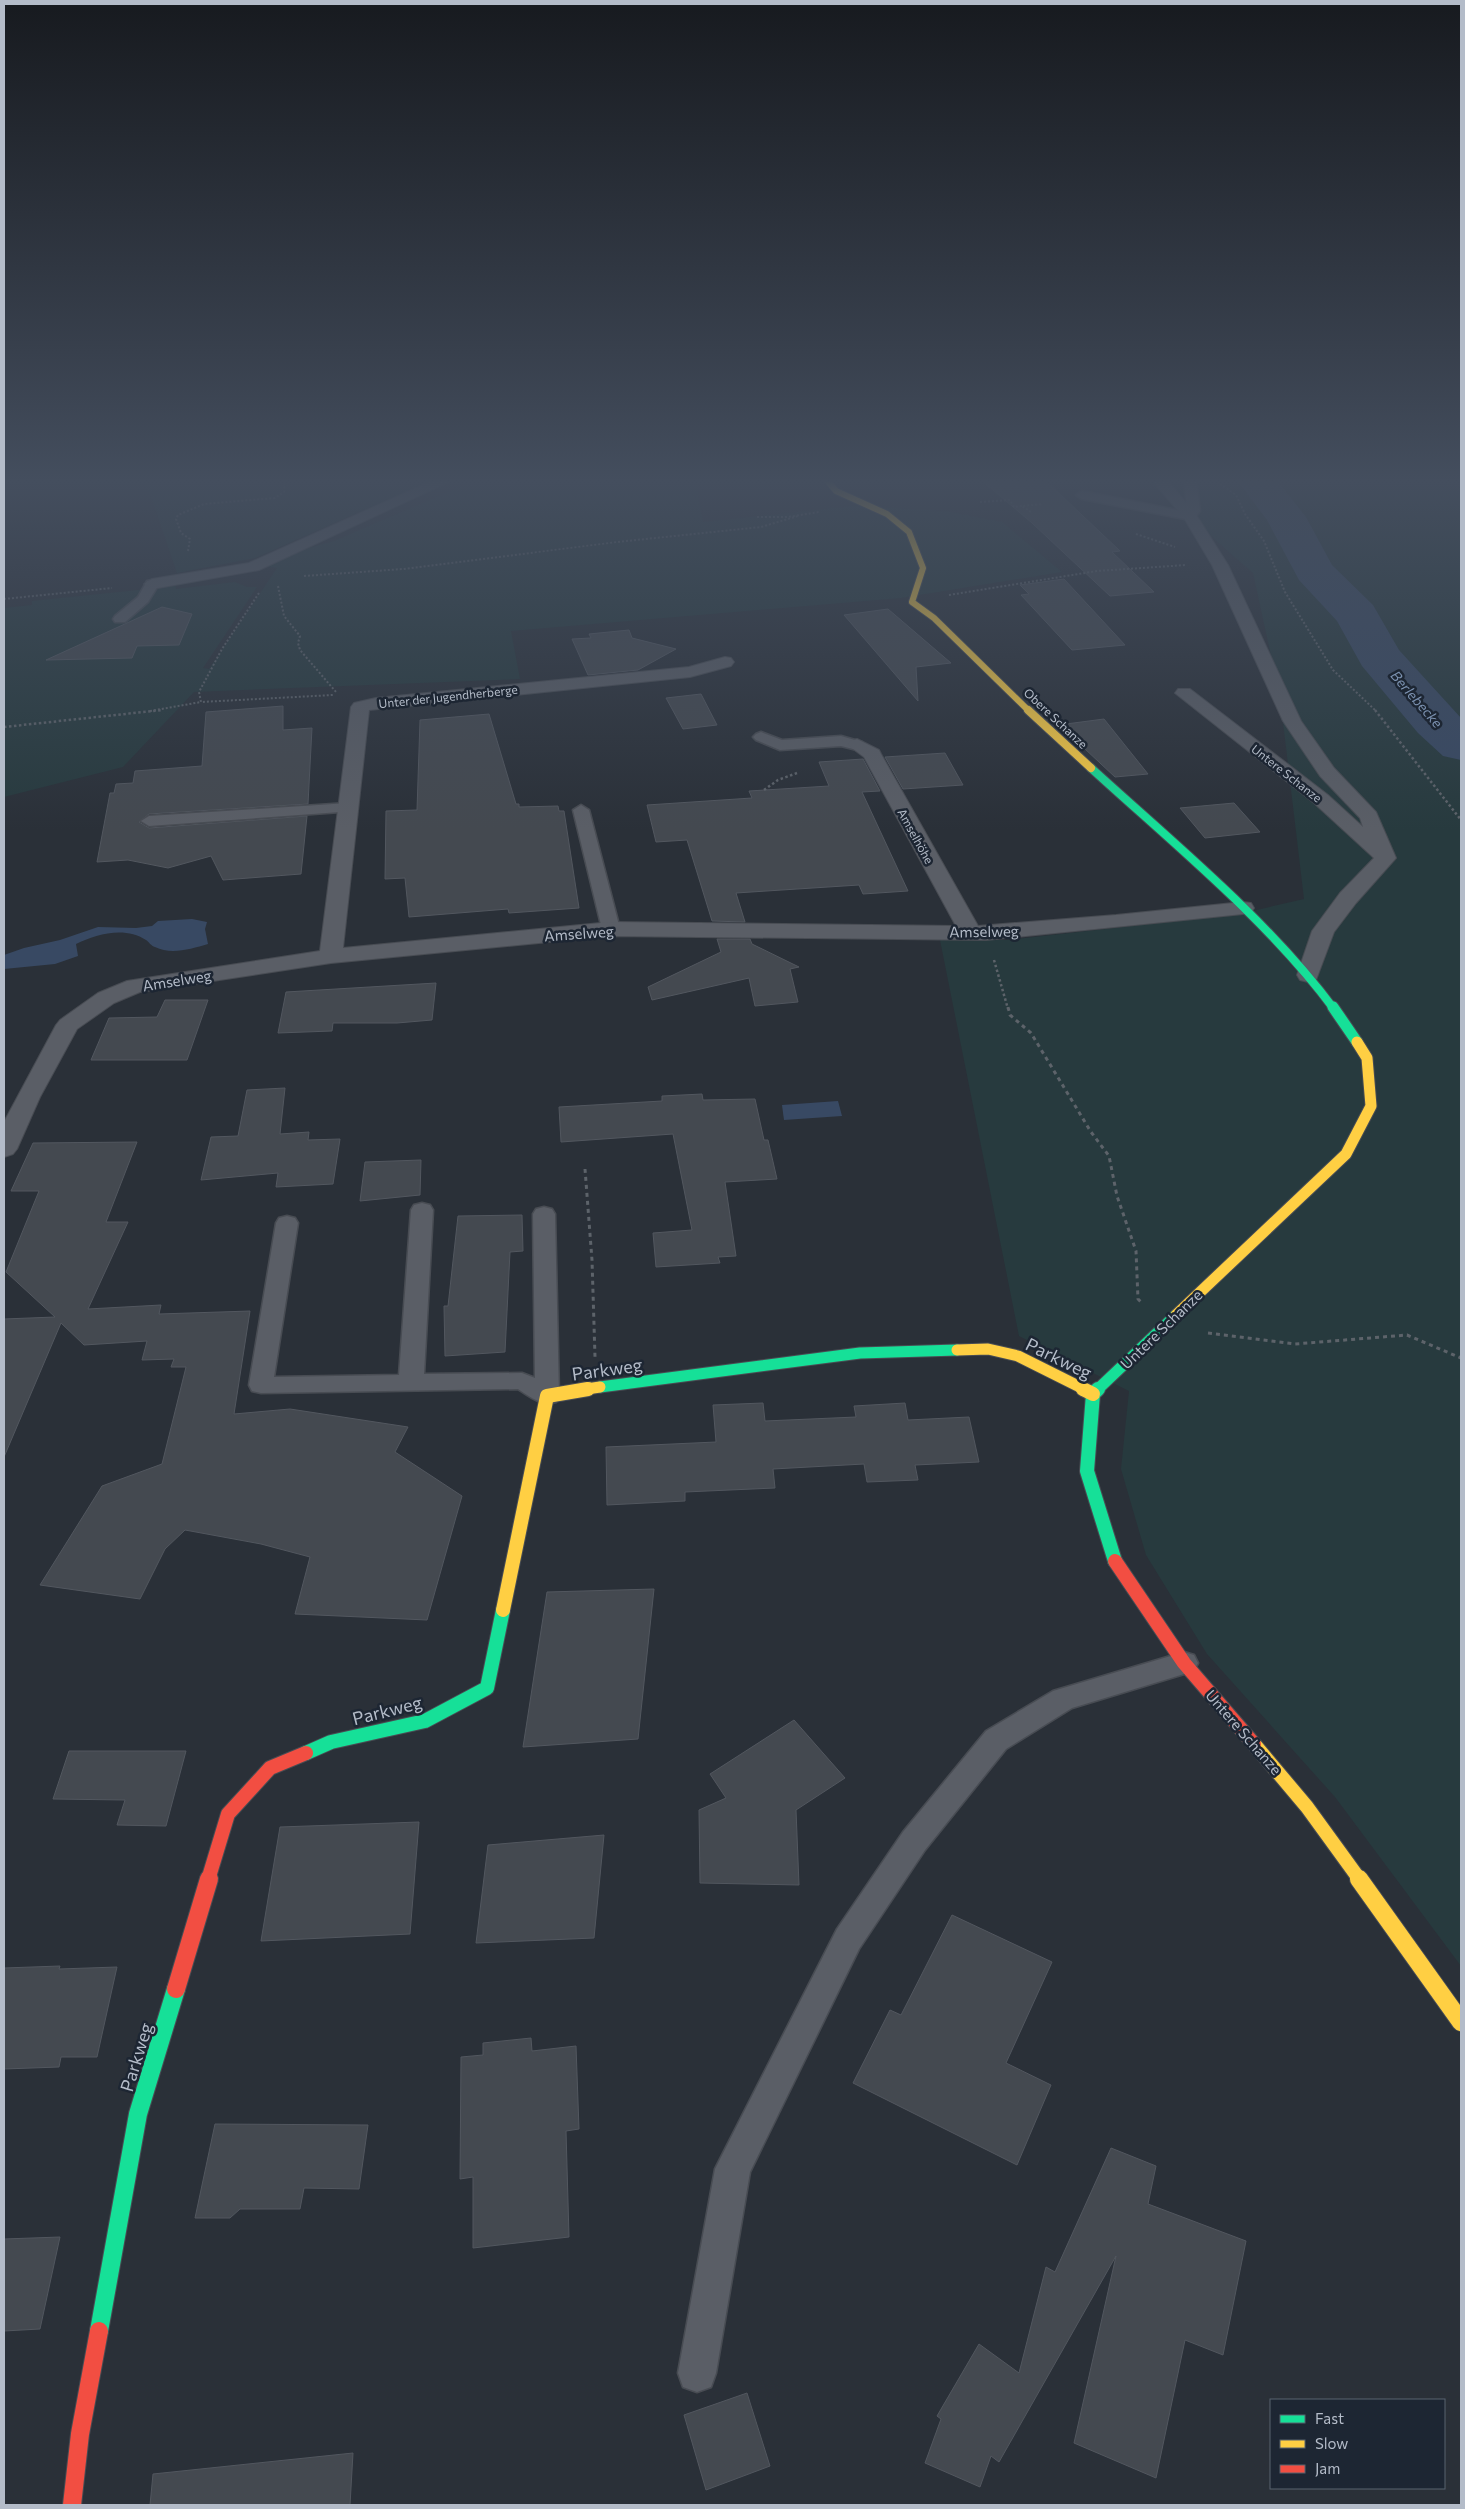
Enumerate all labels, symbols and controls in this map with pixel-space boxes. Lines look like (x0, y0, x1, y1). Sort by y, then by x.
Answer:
water label: Berlebecke (1388, 667, 1447, 732)
street label: Unter der Jugendherberge (378, 682, 518, 711)
street label: Obere Schanze (1021, 685, 1091, 751)
street label: Untere Schanze (1249, 741, 1325, 805)
street label: Amselhöhe (895, 806, 937, 866)
street label: Amselweg (949, 921, 1019, 941)
street label: Amselweg (544, 922, 614, 944)
street label: Amselweg (141, 966, 213, 994)
street label: Untere Schanze (1116, 1285, 1206, 1373)
street label: Parkweg (1022, 1333, 1096, 1384)
street label: Parkweg (570, 1353, 644, 1385)
street label: Untere Schanze (1202, 1686, 1286, 1778)
street label: Parkweg (350, 1691, 424, 1729)
street label: Parkweg (115, 2020, 157, 2094)
legend (1270, 2399, 1445, 2489)
text: Fast (1315, 2409, 1344, 2427)
text: Slow (1315, 2434, 1348, 2452)
text: Jam (1315, 2459, 1340, 2477)

